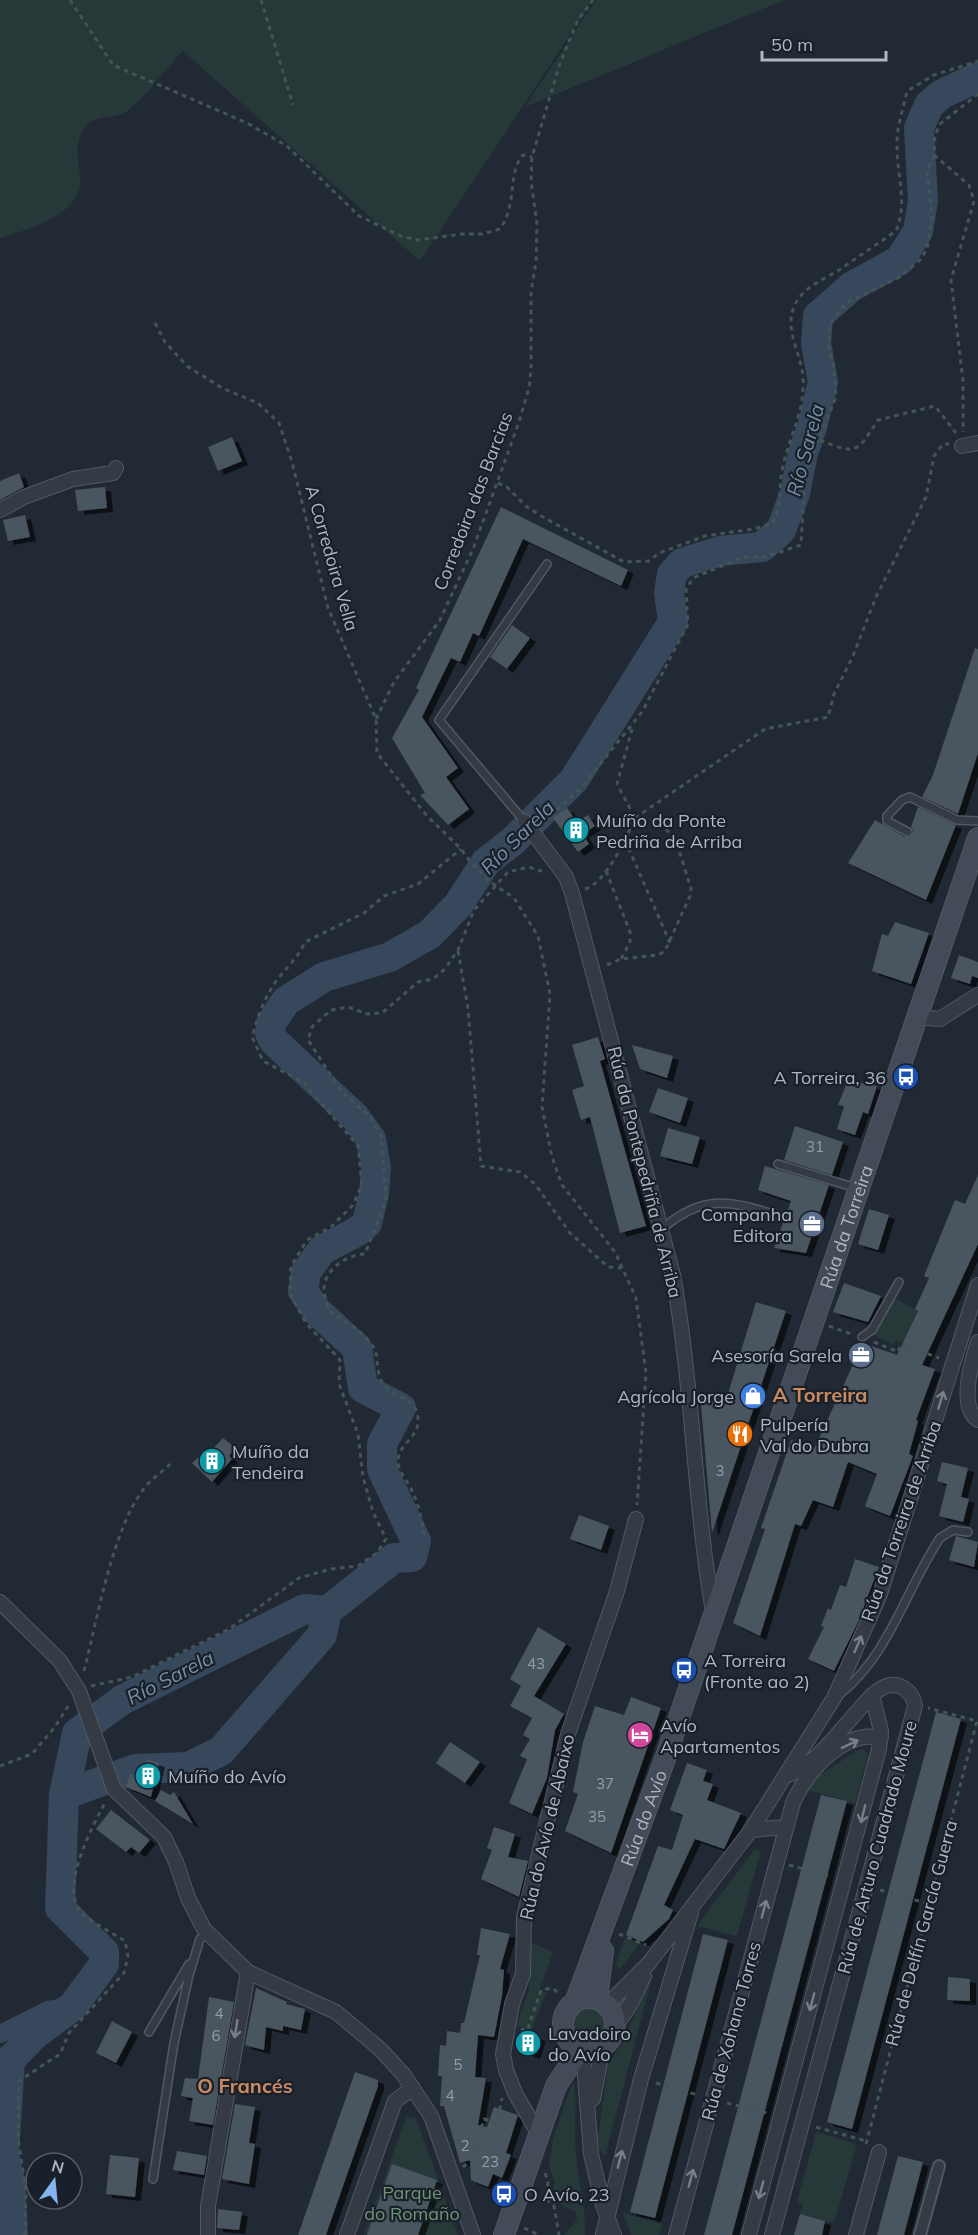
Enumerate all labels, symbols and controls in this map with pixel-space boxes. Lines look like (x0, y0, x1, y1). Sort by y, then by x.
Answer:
scale bar (762, 24, 886, 62)
text: 50 m (771, 33, 813, 56)
water label: Río Sarela (781, 401, 829, 499)
street label: Corredoira das Barcias (428, 408, 518, 594)
street label: A Corredoira Vella (300, 482, 364, 634)
water label: Río Sarela (475, 795, 559, 879)
place label: Muíño da Ponte Pedriña de Arriba (596, 809, 742, 853)
building icon: Muíño da Ponte Pedriña de Arriba (561, 815, 591, 845)
street label: Rúa da Pontepedriña de Arriba (603, 1044, 687, 1300)
bus stop icon: A Torreira, 36 (891, 1062, 921, 1092)
place label: A Torreira, 36 (774, 1066, 886, 1089)
house number: 31 (806, 1137, 824, 1156)
street label: Rúa da Torreira (814, 1162, 877, 1291)
place label: Companha Editora (701, 1203, 792, 1247)
office icon: Companha Editora (797, 1209, 827, 1239)
office icon: Asesoría Sarela (846, 1340, 876, 1370)
place label: Asesoría Sarela (711, 1344, 842, 1367)
shop icon: Agrícola Jorge (738, 1381, 768, 1411)
district label: A Torreira (772, 1382, 868, 1407)
place label: Agrícola Jorge (617, 1385, 734, 1408)
one-way arrow (936, 1391, 947, 1410)
place label: Pulpería Val do Dubra (760, 1413, 869, 1457)
street label: Rúa da Torreira de Arriba (856, 1418, 946, 1624)
restaurant icon: Pulpería Val do Dubra (725, 1419, 755, 1449)
place label: Muíño da Tendeira (232, 1440, 309, 1484)
building icon: Muíño da Tendeira (197, 1446, 227, 1476)
house number: 3 (715, 1461, 725, 1480)
one-way arrow (852, 1636, 864, 1654)
water label: Río Sarela (122, 1644, 218, 1710)
place label: A Torreira (Fronte ao 2) (704, 1649, 810, 1693)
house number: 43 (527, 1654, 545, 1673)
bus stop icon: A Torreira (Fronte ao 2) (669, 1655, 699, 1685)
place label: Avío Apartamentos (660, 1714, 781, 1758)
street label: Rúa de Arturo Cuadrado Moure (832, 1718, 922, 1976)
hotel icon: Avío Apartamentos (625, 1720, 655, 1750)
street label: Rúa do Avío de Abaixo (514, 1732, 580, 1922)
one-way arrow (840, 1737, 858, 1749)
building icon: Muíño do Avío (133, 1761, 163, 1791)
place label: Muíño do Avío (168, 1765, 286, 1788)
street label: Rúa do Avío (615, 1767, 672, 1869)
house number: 37 (596, 1774, 614, 1793)
one-way arrow (856, 1804, 868, 1823)
house number: 35 (588, 1807, 606, 1826)
street label: Rúa de Delfín García Guerra (880, 1818, 962, 2048)
one-way arrow (759, 1900, 770, 1919)
street label: Rúa de Xohana Torres (696, 1939, 766, 2123)
one-way arrow (806, 1992, 817, 2011)
house number: 4 (214, 2004, 224, 2023)
one-way arrow (231, 2019, 242, 2038)
place label: Lavadoiro do Avío (548, 2022, 631, 2066)
house number: 6 (211, 2026, 221, 2045)
building icon: Lavadoiro do Avío (513, 2028, 543, 2058)
house number: 5 (453, 2055, 463, 2074)
district label: O Francés (197, 2073, 293, 2098)
house number: 4 (445, 2086, 455, 2105)
house number: 2 (460, 2136, 470, 2155)
one-way arrow (615, 2150, 626, 2169)
north arrow (24, 2151, 84, 2211)
house number: 23 (481, 2152, 499, 2171)
text: N (49, 2155, 66, 2178)
one-way arrow (686, 2169, 697, 2188)
bus stop icon: O Avío, 23 (489, 2179, 519, 2209)
park label: Parque do Romaño (364, 2181, 460, 2225)
one-way arrow (754, 2181, 766, 2200)
place label: O Avío, 23 (524, 2183, 609, 2206)

